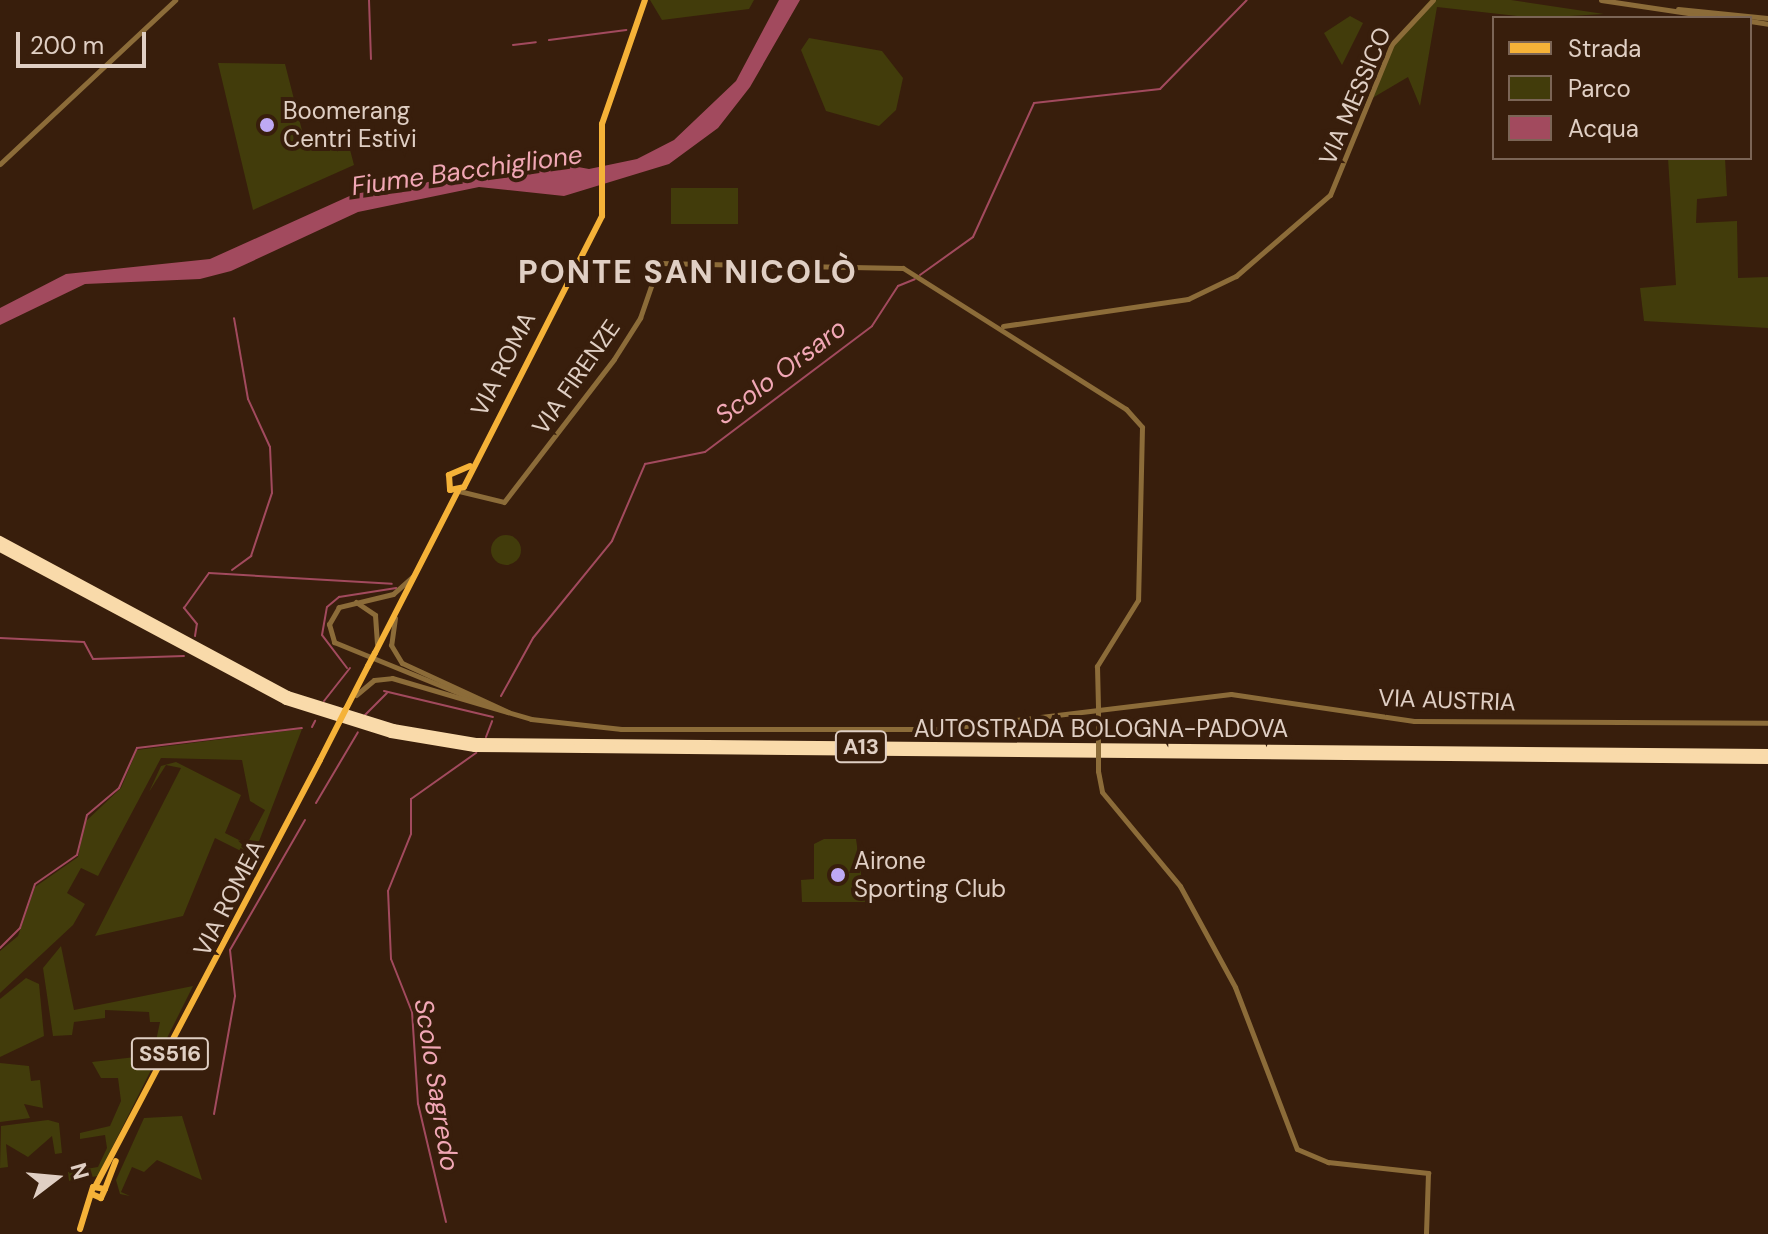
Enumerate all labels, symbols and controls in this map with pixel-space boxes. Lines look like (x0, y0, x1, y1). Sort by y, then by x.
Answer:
scale bar (20, 16, 150, 66)
legend (1492, 16, 1752, 160)
street label: VIA MESSICO (1313, 23, 1397, 169)
text: 200 m (30, 30, 104, 61)
text: Strada (1568, 33, 1641, 64)
text: Parco (1568, 73, 1631, 104)
place label: Boomerang Centri Estivi (283, 97, 417, 153)
text: Acqua (1568, 113, 1639, 144)
marker: Boomerang Centri Estivi (258, 116, 276, 134)
water label: Fiume Bacchiglione (350, 139, 584, 203)
district label: PONTE SAN NICOLÒ (518, 253, 858, 291)
street label: VIA ROMA (465, 307, 541, 421)
water label: Scolo Orsaro (709, 313, 853, 431)
street label: VIA FIRENZE (526, 314, 626, 440)
street label: VIA AUSTRIA (1378, 683, 1516, 717)
street label: AUTOSTRADA BOLOGNA-PADOVA (914, 715, 1288, 743)
road number: A13 (833, 729, 889, 765)
street label: VIA ROMEA (187, 835, 271, 961)
place label: Airone Sporting Club (854, 847, 1006, 903)
marker: Airone Sporting Club (829, 866, 847, 884)
water label: Scolo Sagredo (407, 997, 465, 1173)
road number: SS516 (130, 1036, 210, 1072)
north arrow (16, 1138, 96, 1218)
text: N (63, 1160, 96, 1183)

